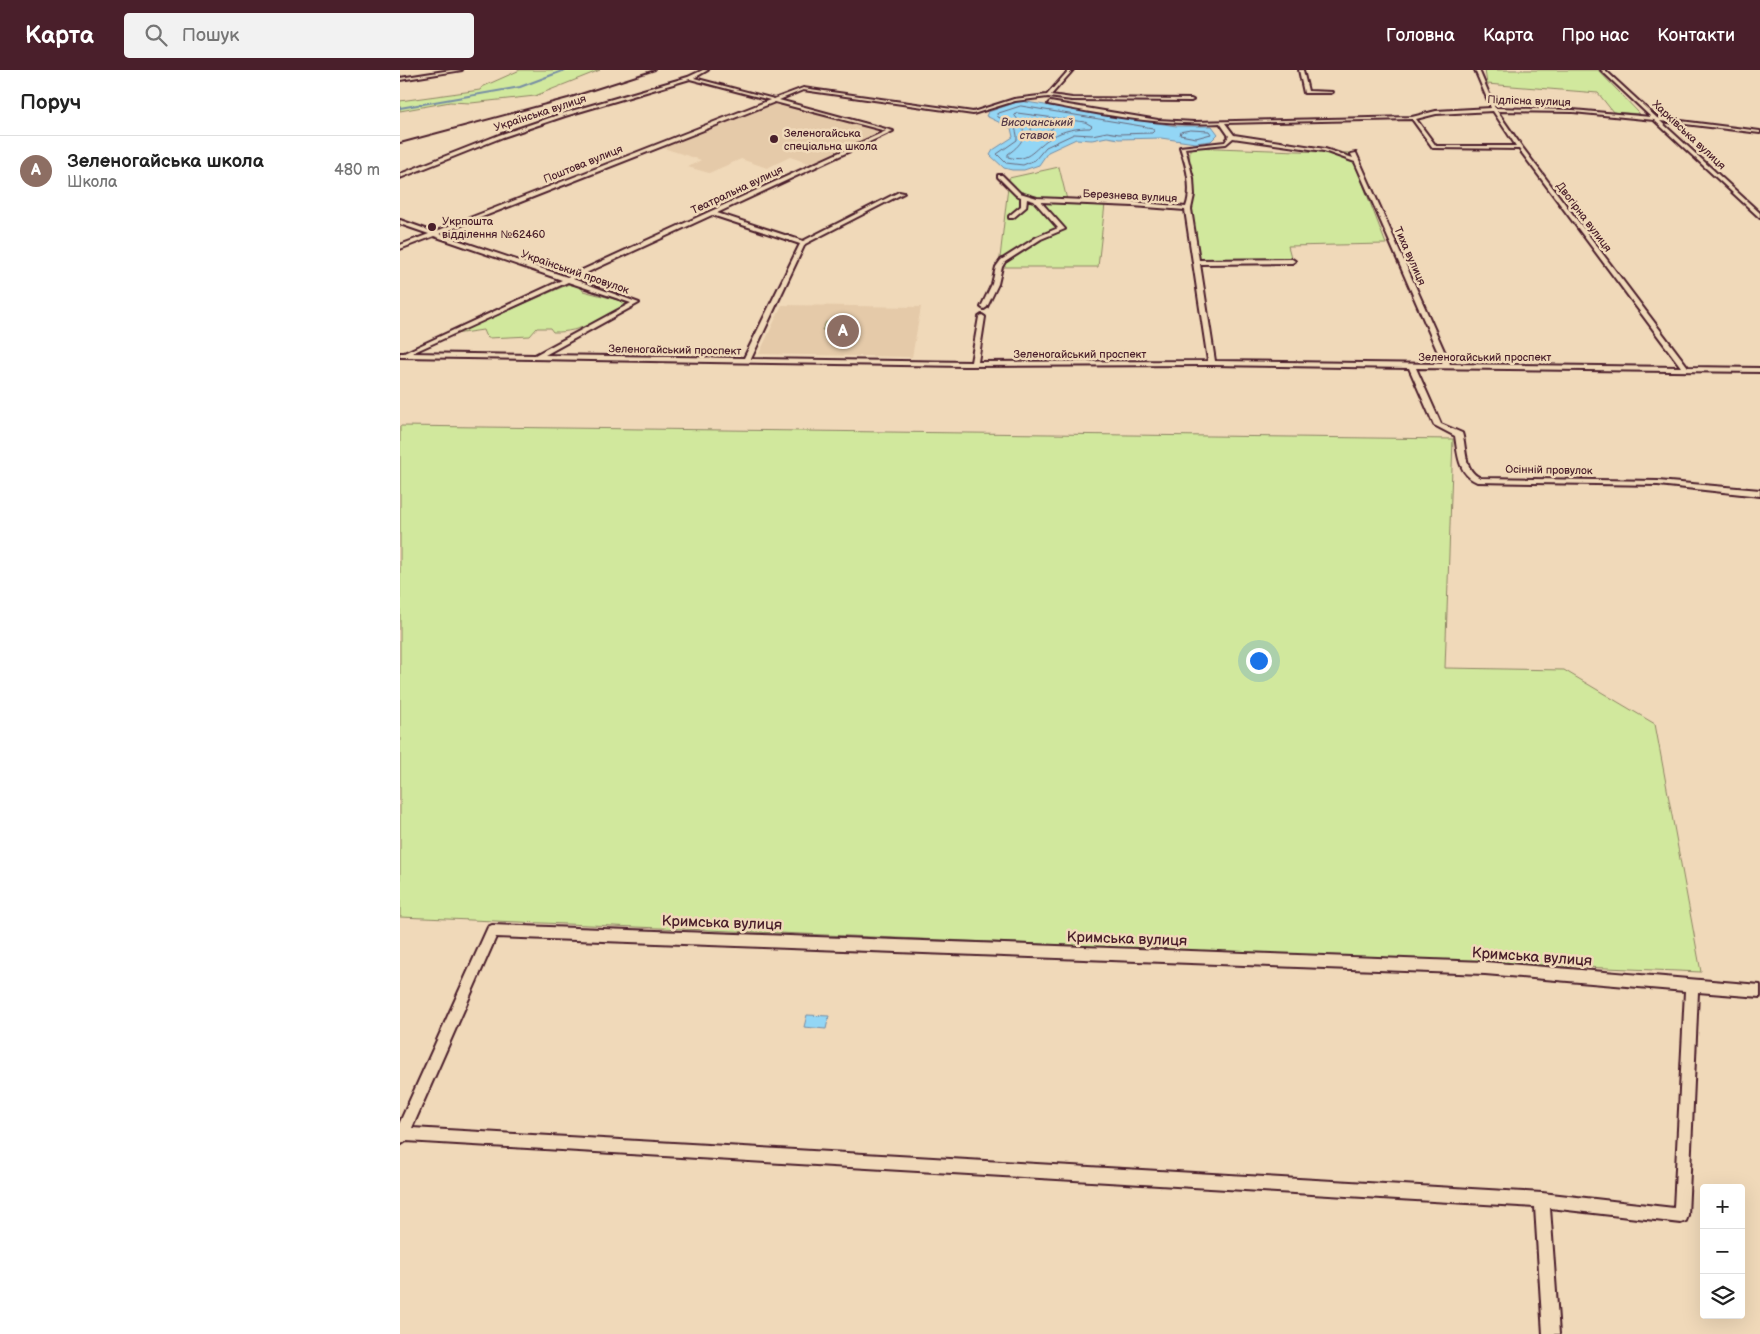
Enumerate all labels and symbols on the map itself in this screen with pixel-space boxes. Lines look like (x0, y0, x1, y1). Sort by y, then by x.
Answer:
street label: Українська вулиця (492, 92, 588, 134)
street label: Підлісна вулиця (1487, 93, 1571, 109)
street label: Харківська вулиця (1650, 98, 1728, 172)
water label: Височанський ставок (1001, 116, 1074, 142)
place label: Зеленогайська спеціальна школа (784, 127, 878, 153)
marker: Зеленогайська спеціальна школа (768, 133, 780, 145)
street label: Поштова вулиця (542, 142, 624, 186)
street label: Театральна вулиця (689, 163, 785, 217)
street label: Двогірна вулиця (1554, 180, 1614, 254)
street label: Березнева вулиця (1082, 187, 1178, 205)
place label: Укрпошта відділення №62460 (442, 215, 546, 241)
marker: Укрпошта відділення №62460 (426, 221, 438, 233)
street label: Тиха вулиця (1391, 225, 1429, 287)
street label: Український провулок (519, 247, 631, 297)
pin: A (827, 312, 859, 350)
street label: Зеленогайський проспект (608, 342, 742, 358)
street label: Зеленогайський проспект (1014, 348, 1147, 361)
street label: Зеленогайський проспект (1419, 351, 1552, 364)
street label: Осінній провулок (1505, 463, 1593, 477)
your location (1246, 648, 1272, 674)
street label: Кримська вулиця (661, 911, 783, 935)
street label: Кримська вулиця (1066, 927, 1188, 951)
street label: Кримська вулиця (1471, 943, 1593, 971)

